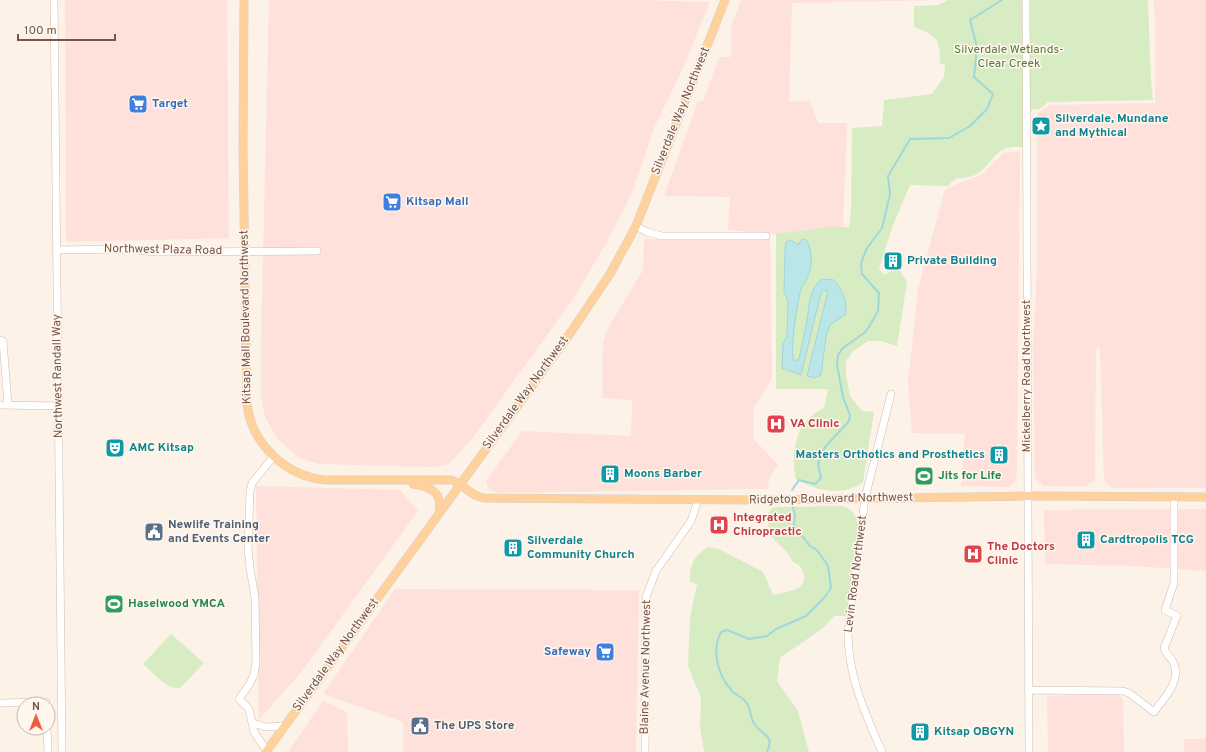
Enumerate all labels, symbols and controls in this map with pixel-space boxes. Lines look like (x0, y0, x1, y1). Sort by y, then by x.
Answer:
scale bar (18, 16, 115, 42)
text: 100 m (24, 23, 57, 39)
park label: Silverdale Wetlands- Clear Creek (954, 42, 1064, 72)
street label: Silverdale Way Northwest (648, 45, 714, 177)
supermarket icon: Target (127, 93, 149, 115)
place label: Target (152, 96, 188, 112)
place label: Silverdale, Mundane and Mythical (1055, 111, 1169, 141)
place icon: Silverdale, Mundane and Mythical (1030, 115, 1052, 137)
supermarket icon: Kitsap Mall (381, 191, 403, 213)
place label: Kitsap Mall (406, 194, 468, 210)
street label: Kitsap Mall Boulevard Northwest (236, 230, 256, 404)
street label: Northwest Plaza Road (104, 241, 222, 259)
building icon: Private Building (882, 250, 904, 272)
place label: Private Building (907, 253, 997, 269)
street label: Mickelberry Road Northwest (1019, 300, 1035, 452)
street label: Northwest Randall Way (49, 314, 67, 438)
street label: Silverdale Way Northwest (479, 333, 573, 453)
hospital icon: VA Clinic (765, 413, 787, 435)
place label: VA Clinic (790, 416, 840, 432)
theatre icon: AMC Kitsap (104, 437, 126, 459)
place label: AMC Kitsap (129, 440, 194, 456)
building icon: Masters Orthotics and Prosthetics (988, 444, 1010, 466)
place label: Masters Orthotics and Prosthetics (795, 447, 985, 463)
building icon: Moons Barber (599, 463, 621, 485)
sports icon: Jits for Life (913, 465, 935, 487)
place label: Moons Barber (624, 466, 702, 482)
place label: Jits for Life (938, 468, 1002, 484)
street label: Ridgetop Boulevard Northwest (749, 490, 913, 508)
place label: Integrated Chiropractic (733, 510, 802, 540)
hospital icon: Integrated Chiropractic (708, 514, 730, 536)
street label: Levin Road Northwest (841, 514, 871, 634)
place label: Newlife Training and Events Center (168, 517, 270, 547)
public building icon: Newlife Training and Events Center (143, 521, 165, 543)
building icon: Cardtropolis TCG (1075, 529, 1097, 551)
place label: Cardtropolis TCG (1100, 532, 1194, 548)
place label: Silverdale Community Church (527, 533, 635, 563)
building icon: Silverdale Community Church (502, 537, 524, 559)
place label: The Doctors Clinic (987, 539, 1055, 569)
hospital icon: The Doctors Clinic (962, 543, 984, 565)
sports icon: Haselwood YMCA (103, 593, 125, 615)
street label: Silverdale Way Northwest (289, 595, 383, 715)
place label: Haselwood YMCA (128, 596, 226, 612)
street label: Blaine Avenue Northwest (637, 599, 655, 735)
supermarket icon: Safeway (594, 641, 616, 663)
place label: Safeway (544, 644, 591, 660)
north arrow (16, 696, 56, 736)
text: N (32, 700, 40, 714)
public building icon: The UPS Store (409, 715, 431, 737)
place label: The UPS Store (434, 718, 515, 734)
building icon: Kitsap OBGYN (909, 721, 931, 743)
place label: Kitsap OBGYN (934, 724, 1014, 740)

